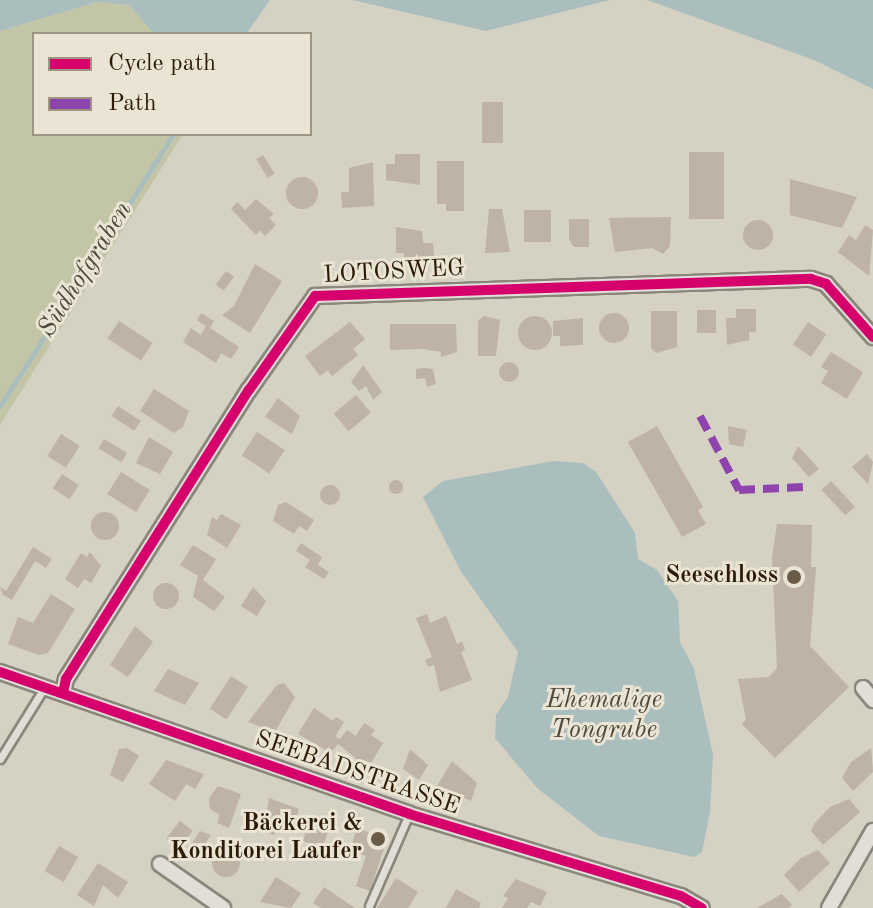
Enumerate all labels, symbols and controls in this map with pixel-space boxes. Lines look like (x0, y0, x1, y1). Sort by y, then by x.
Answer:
legend (32, 32, 312, 136)
text: Cycle path (108, 52, 216, 76)
text: Path (108, 92, 157, 116)
water label: Südhofgraben (32, 196, 140, 344)
street label: LOTOSWEG (323, 255, 465, 291)
place label: Seeschloss (665, 563, 778, 591)
marker: Seeschloss (785, 568, 803, 586)
water label: Ehemalige Tongrube (546, 685, 662, 746)
street label: SEEBADSTRASSE (251, 725, 463, 823)
place label: Bäckerei & Konditorei Laufer (170, 811, 362, 867)
marker: Bäckerei & Konditorei Laufer (369, 830, 387, 848)

